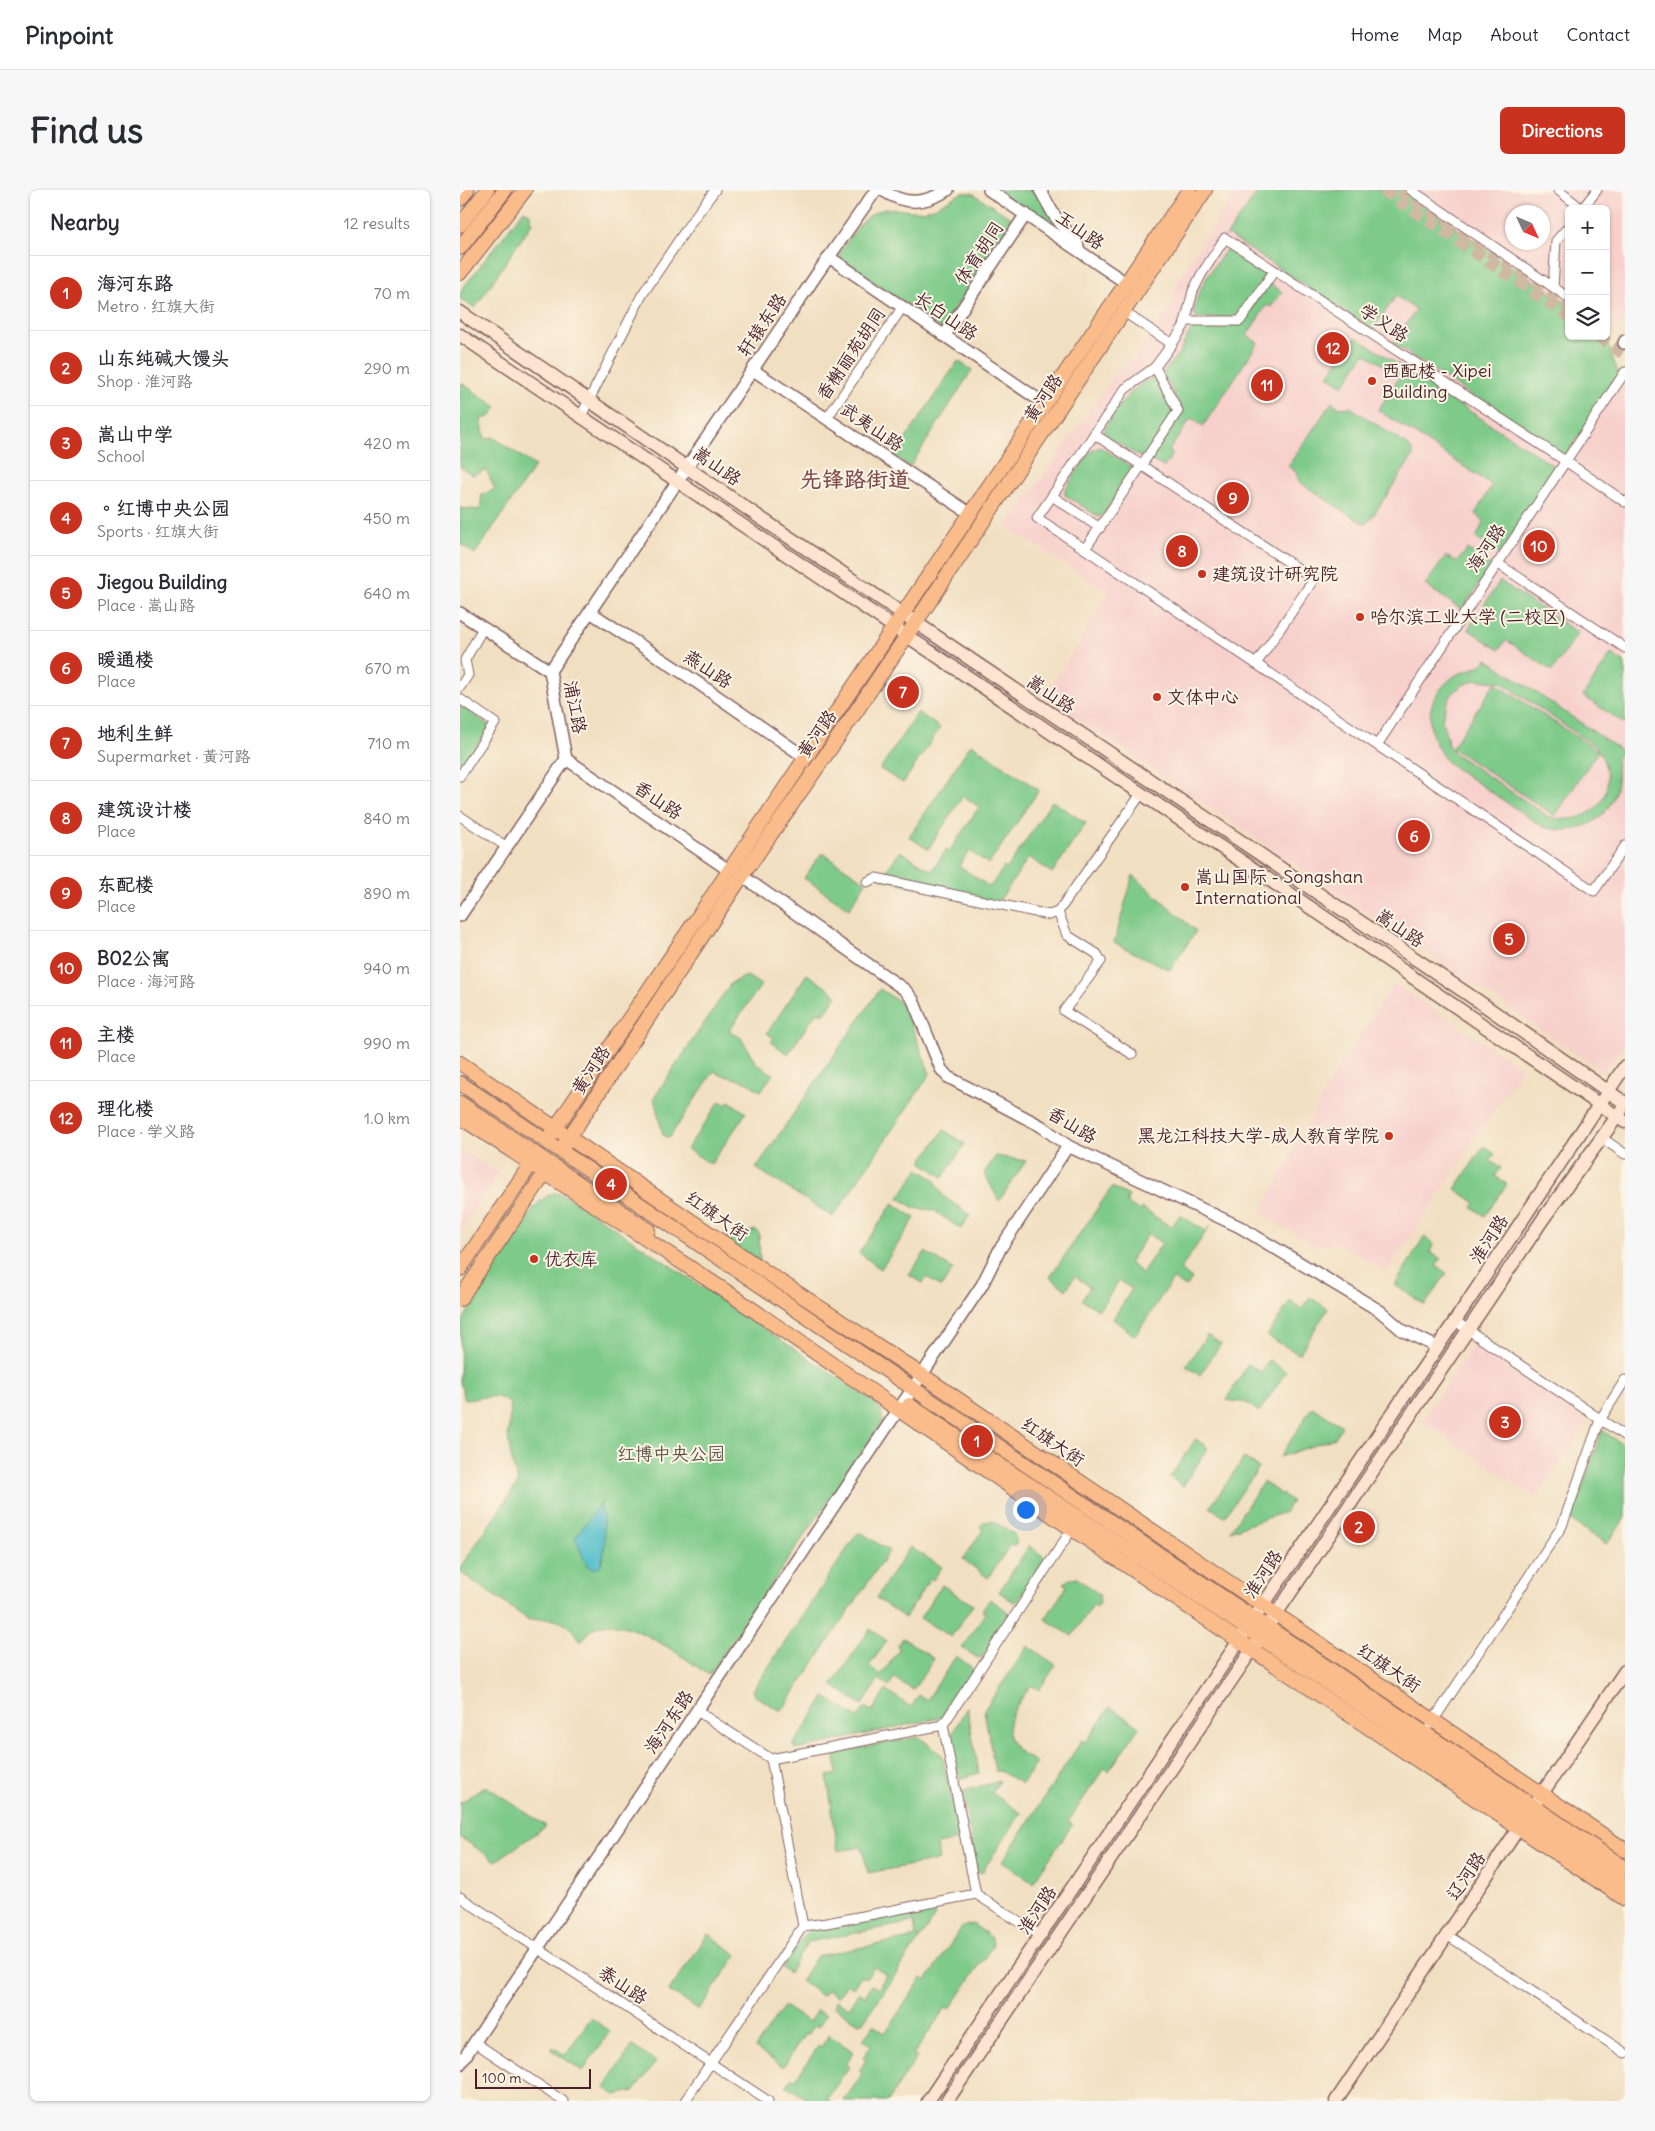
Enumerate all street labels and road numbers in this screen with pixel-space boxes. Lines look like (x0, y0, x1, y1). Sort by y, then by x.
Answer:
street label: 玉山路 (1052, 205, 1109, 254)
street label: 体育胡同 (949, 216, 1008, 289)
street label: 长白山路 (910, 286, 983, 345)
street label: 轩辕东路 (732, 288, 791, 361)
street label: 学义路 (1355, 298, 1413, 347)
street label: 香榭丽苑胡同 (811, 303, 890, 405)
street label: 黄河路 (1018, 369, 1067, 427)
street label: 武夷山路 (836, 397, 909, 456)
street label: 嵩山路 (689, 441, 746, 490)
street label: 海河路 (1461, 519, 1510, 577)
street label: 燕山路 (679, 644, 737, 693)
street label: 嵩山路 (1022, 669, 1080, 718)
street label: 浦江路 (559, 678, 592, 736)
street label: 黄河路 (792, 705, 841, 762)
street label: 香山路 (629, 775, 687, 824)
street label: 嵩山路 (1371, 903, 1429, 952)
street label: 黄河路 (566, 1041, 615, 1099)
street label: 香山路 (1043, 1101, 1101, 1148)
street label: 红旗大街 (681, 1186, 753, 1246)
street label: 淮河路 (1464, 1210, 1513, 1268)
street label: 红旗大街 (1017, 1412, 1090, 1471)
street label: 淮河路 (1238, 1545, 1287, 1603)
street label: 红旗大街 (1353, 1638, 1426, 1697)
street label: 海河东路 (639, 1685, 698, 1758)
street label: 辽河路 (1441, 1847, 1490, 1905)
street label: 淮河路 (1012, 1881, 1061, 1939)
street label: 泰山路 (594, 1960, 652, 2009)

